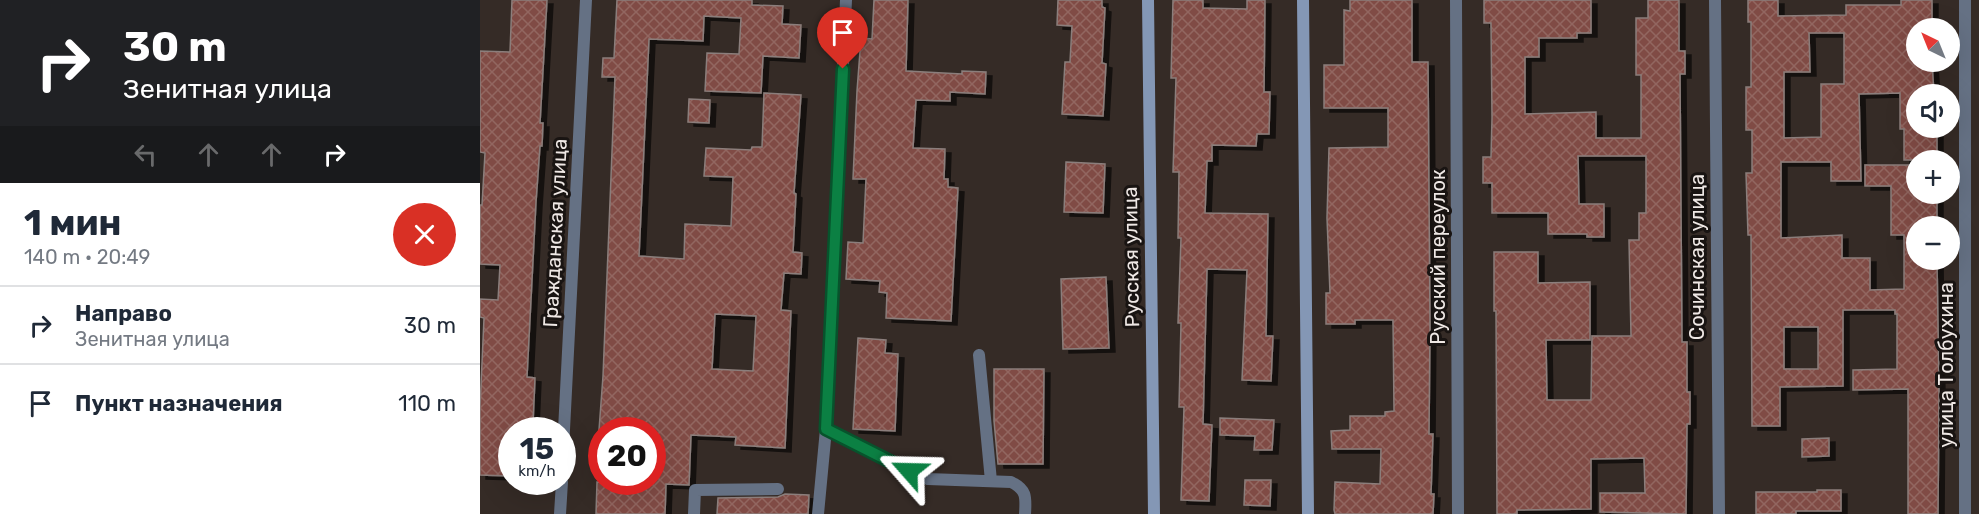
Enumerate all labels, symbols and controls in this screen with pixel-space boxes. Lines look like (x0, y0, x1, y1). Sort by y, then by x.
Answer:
pin (817, 7, 868, 69)
icon: arrive (826, 16, 859, 49)
north arrow (1906, 18, 1960, 72)
map controls (1906, 18, 1960, 270)
text: 30 m (123, 22, 227, 72)
icon: right (24, 24, 102, 102)
text: Зенитная улица (123, 73, 332, 105)
button: sound (1906, 84, 1960, 138)
icon: left (129, 138, 162, 171)
icon: ahead (192, 138, 225, 171)
icon: ahead (255, 138, 288, 171)
icon: right (318, 138, 351, 171)
street label: Гражданская улица (538, 138, 572, 328)
button: + (1906, 150, 1960, 204)
street label: Русский переулок (1426, 169, 1450, 345)
street label: Сочинская улица (1685, 174, 1709, 340)
street label: Русская улица (1118, 186, 1144, 328)
text: 1 мин (24, 201, 122, 244)
button: close (393, 203, 456, 266)
button: − (1906, 216, 1960, 270)
text: 140 m · 20:49 (24, 245, 150, 269)
street label: улица Толбухина (1934, 282, 1958, 448)
text: Направо (75, 300, 172, 327)
icon: right (24, 309, 57, 342)
text: 30 m (404, 312, 456, 339)
text: Зенитная улица (75, 327, 230, 351)
icon: arrive (24, 387, 57, 420)
text: Пункт назначения (75, 390, 283, 417)
text: 110 m (398, 390, 456, 417)
speed limit sign: 20 (588, 417, 666, 495)
text: 15 (520, 431, 554, 467)
position arrow (877, 439, 941, 503)
text: km/h (518, 462, 556, 480)

